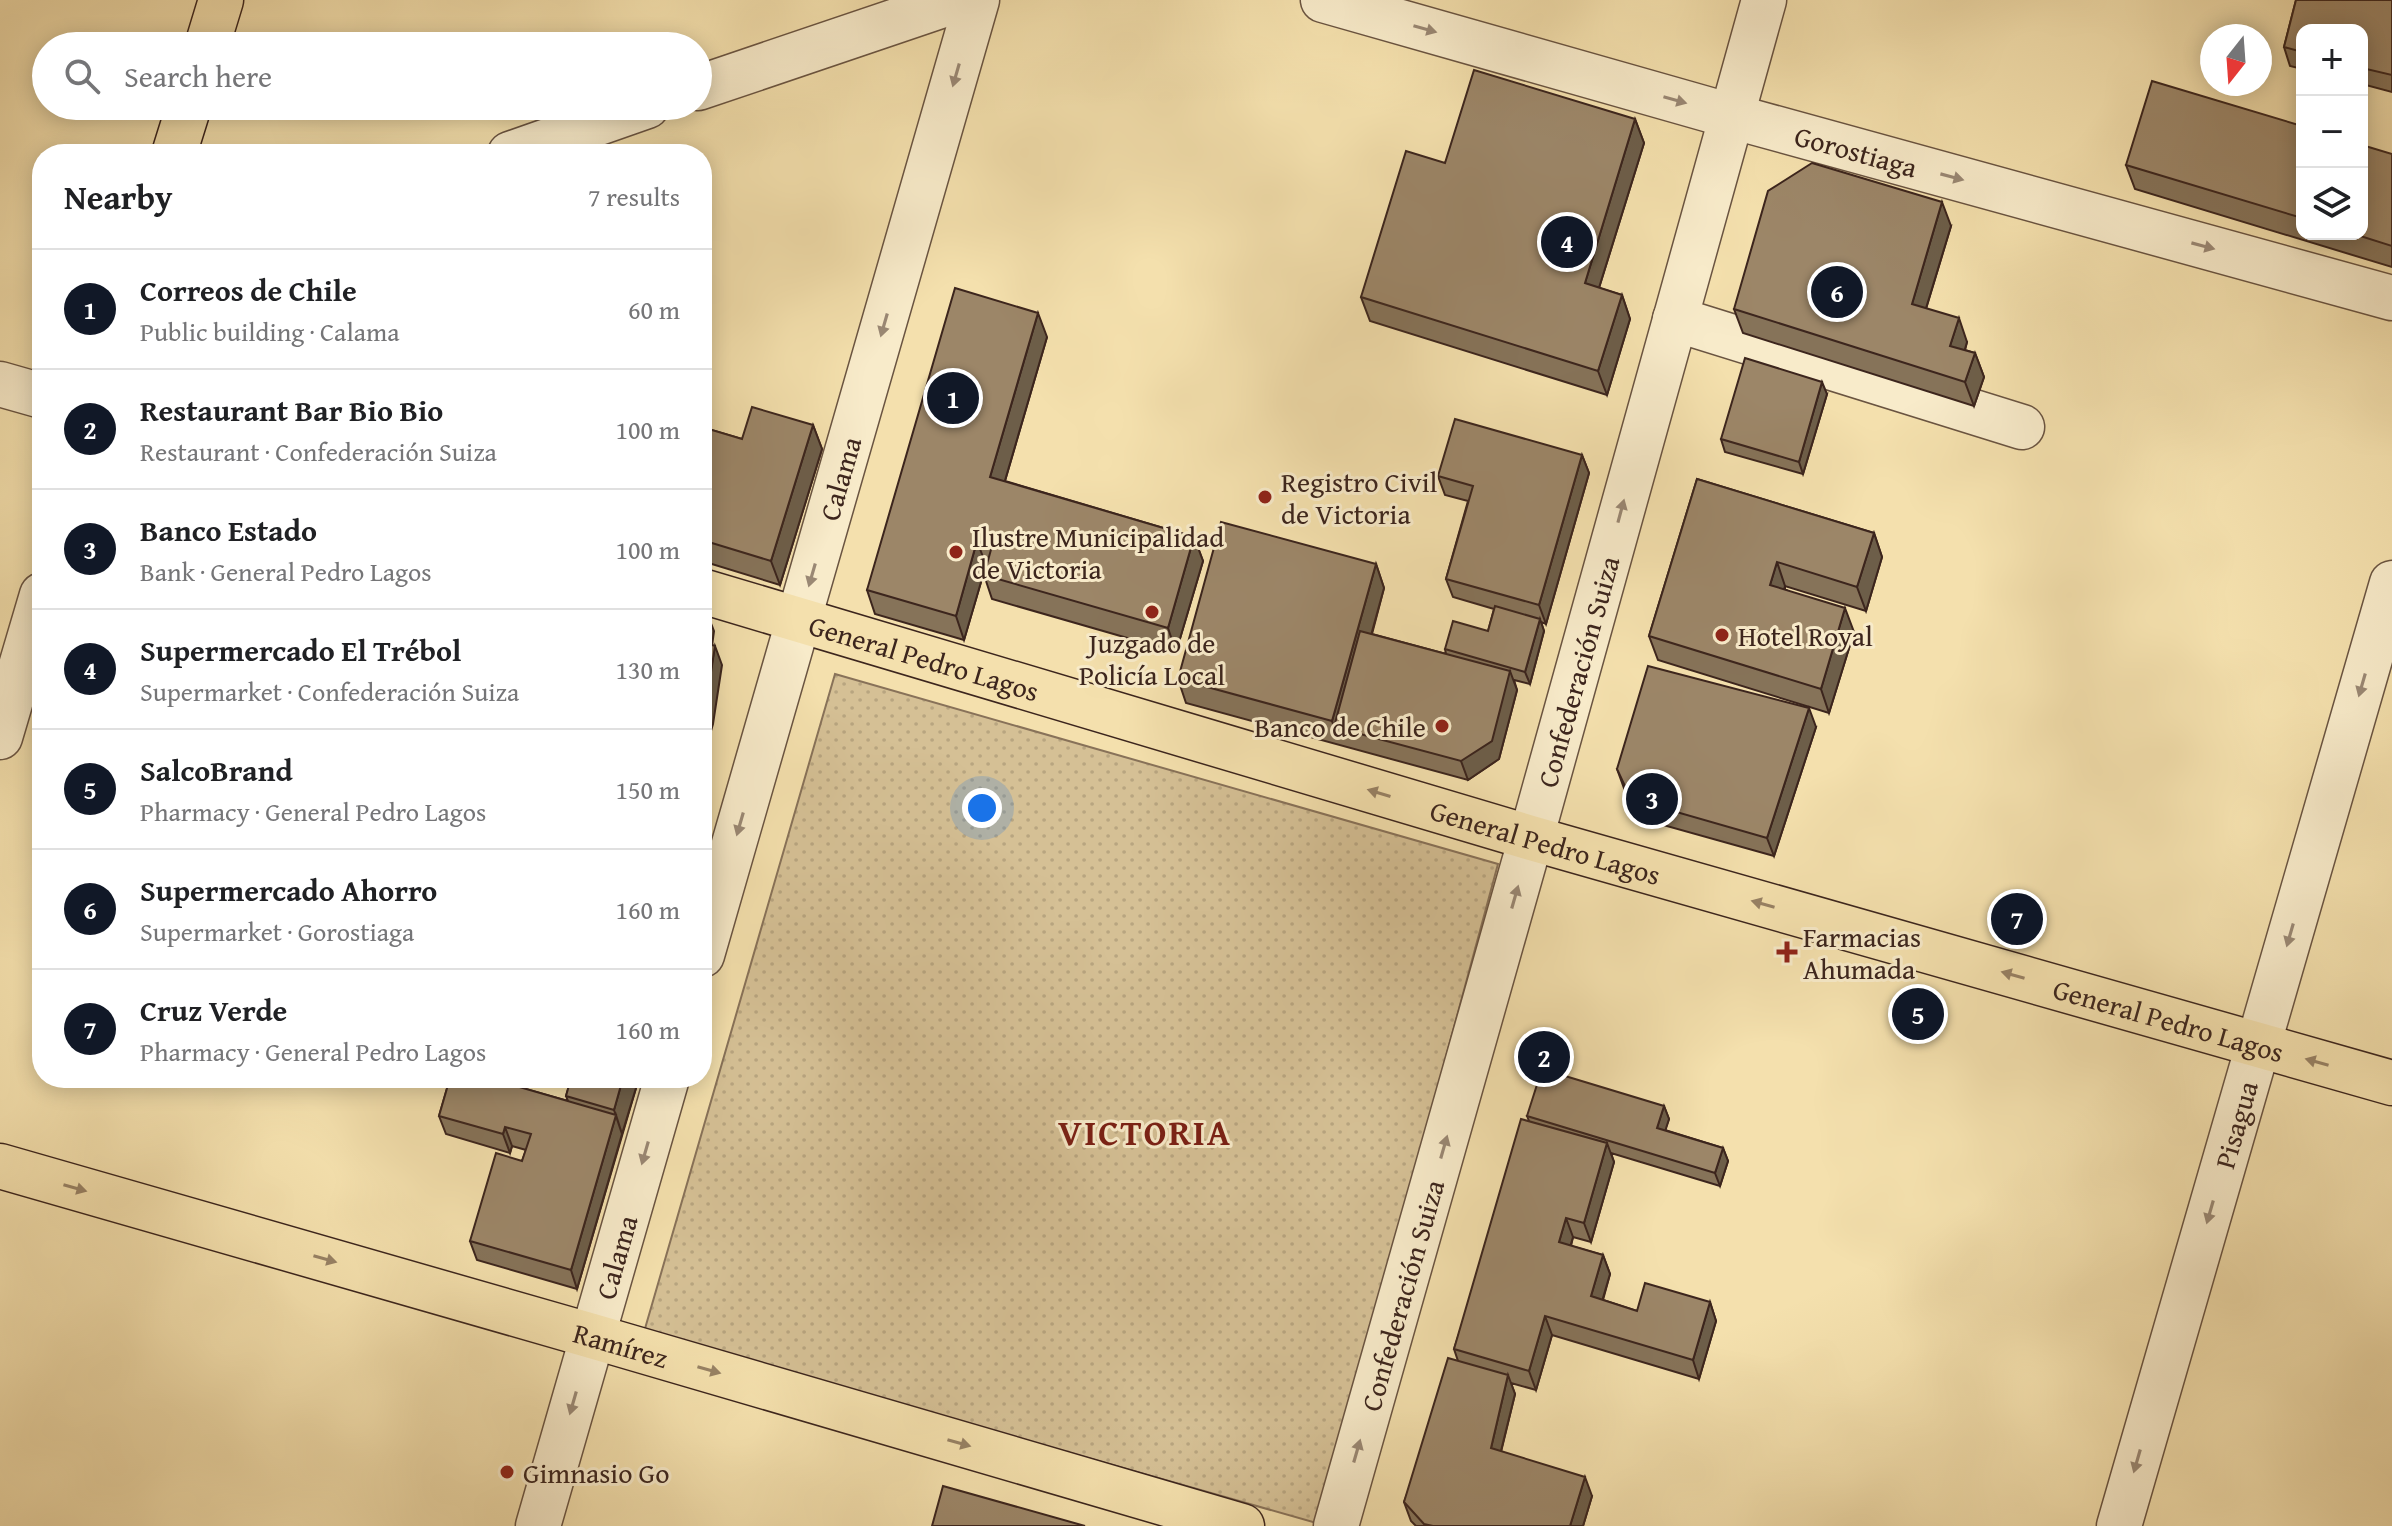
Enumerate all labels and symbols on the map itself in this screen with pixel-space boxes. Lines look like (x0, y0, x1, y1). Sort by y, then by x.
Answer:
one-way arrow (1413, 23, 1437, 36)
north arrow (2200, 24, 2272, 96)
one-way arrow (949, 63, 962, 87)
one-way arrow (1663, 94, 1687, 107)
street label: Gorostiaga (1790, 114, 1923, 187)
one-way arrow (1941, 171, 1965, 184)
pin: 4 (1541, 212, 1593, 272)
one-way arrow (2191, 240, 2216, 252)
pin: 6 (1811, 262, 1863, 322)
one-way arrow (877, 313, 890, 337)
pin: 1 (927, 368, 979, 428)
street label: Calama (808, 431, 871, 525)
place label: Registro Civil de Victoria (1281, 461, 1438, 534)
marker: Registro Civil de Victoria (1256, 488, 1274, 506)
one-way arrow (1616, 499, 1628, 524)
place label: Ilustre Municipalidad de Victoria (972, 516, 1224, 589)
marker: Ilustre Municipalidad de Victoria (947, 543, 965, 561)
street label: Confederación Suiza (1526, 550, 1629, 792)
one-way arrow (805, 563, 818, 587)
marker: Juzgado de Policía Local (1143, 603, 1161, 621)
street label: General Pedro Lagos (804, 604, 1044, 711)
place label: Hotel Royal (1738, 615, 1873, 656)
place label: Juzgado de Policía Local (1079, 622, 1225, 695)
marker: Hotel Royal (1713, 626, 1731, 644)
one-way arrow (2356, 673, 2368, 698)
place label: Banco de Chile (1254, 706, 1426, 747)
marker: Banco de Chile (1433, 717, 1451, 735)
pin: 3 (1626, 769, 1678, 829)
one-way arrow (1366, 786, 1390, 799)
your location (962, 788, 1002, 828)
street label: General Pedro Lagos (1425, 789, 1666, 894)
one-way arrow (733, 813, 746, 837)
one-way arrow (1509, 884, 1521, 909)
pin: 7 (1991, 889, 2043, 949)
one-way arrow (1751, 897, 1775, 910)
place label: Farmacias Ahumada (1803, 916, 1921, 989)
one-way arrow (2283, 923, 2296, 947)
marker: Farmacias Ahumada (1778, 943, 1796, 961)
street label: General Pedro Lagos (2049, 967, 2289, 1072)
one-way arrow (2001, 969, 2026, 981)
pin: 5 (1892, 984, 1944, 1044)
pin: 2 (1518, 1027, 1570, 1087)
one-way arrow (2305, 1055, 2329, 1068)
street label: Pisagua (2203, 1075, 2268, 1173)
district label: VICTORIA (1058, 1105, 1232, 1158)
one-way arrow (1438, 1134, 1450, 1159)
one-way arrow (638, 1141, 651, 1165)
street label: Confederación Suiza (1349, 1174, 1454, 1415)
one-way arrow (63, 1182, 87, 1195)
one-way arrow (2203, 1200, 2216, 1224)
street label: Calama (584, 1209, 647, 1304)
one-way arrow (313, 1253, 337, 1266)
street label: Ramírez (569, 1311, 673, 1378)
one-way arrow (698, 1364, 722, 1377)
one-way arrow (566, 1391, 579, 1415)
one-way arrow (947, 1437, 971, 1450)
one-way arrow (1352, 1438, 1364, 1463)
one-way arrow (2130, 1450, 2143, 1474)
place label: Gimnasio Go (523, 1452, 669, 1493)
marker: Gimnasio Go (498, 1463, 516, 1481)

